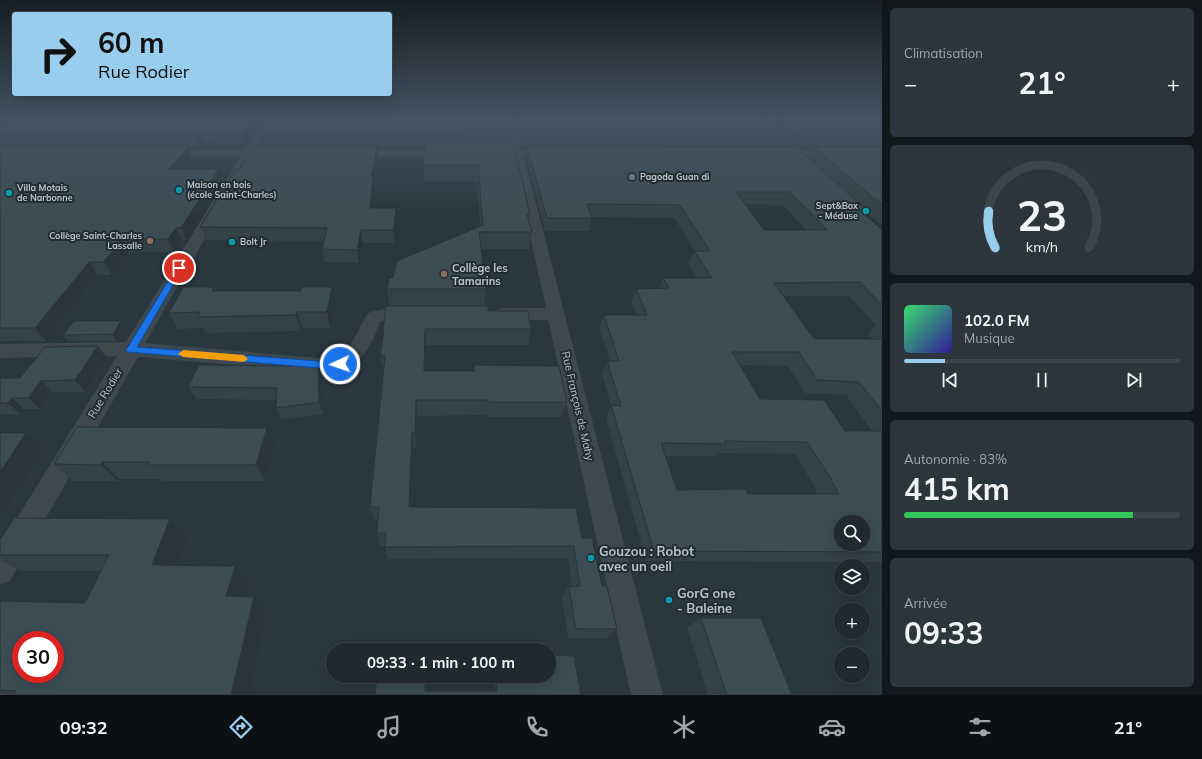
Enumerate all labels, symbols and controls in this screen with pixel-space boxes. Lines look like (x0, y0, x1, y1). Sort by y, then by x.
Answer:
text: 60 m (98, 25, 164, 60)
icon: right (32, 28, 84, 80)
text: Climatisation (904, 45, 983, 61)
text: Rue Rodier (98, 60, 189, 83)
text: 21° (1018, 64, 1066, 102)
text: − (904, 70, 917, 98)
text: + (1167, 70, 1180, 98)
place label: Pagoda Guan di (640, 171, 709, 182)
marker: Pagoda Guan di (627, 172, 637, 182)
place label: Maison en bois (école Saint-Charles) (187, 179, 277, 200)
place label: Villa Motais de Narbonne (16, 182, 73, 203)
marker: Maison en bois (école Saint-Charles) (174, 185, 184, 195)
marker: Villa Motais de Narbonne (4, 188, 14, 198)
text: 23 (1017, 189, 1067, 241)
place label: Sept&Box - Méduse (816, 200, 859, 221)
marker: Sept&Box - Méduse (861, 206, 871, 216)
place label: Collège Saint-Charles Lassalle (49, 230, 142, 251)
marker: Collège Saint-Charles Lassalle (145, 236, 155, 246)
place label: Bolt Jr (240, 236, 267, 247)
marker: Bolt Jr (227, 237, 237, 247)
text: km/h (1026, 238, 1058, 256)
pin (162, 251, 196, 285)
icon: arrive (168, 257, 190, 279)
place label: Collège les Tamarins (452, 261, 508, 288)
marker: Collège les Tamarins (439, 269, 449, 279)
text: 102.0 FM (964, 311, 1029, 330)
text: Musique (964, 330, 1015, 346)
position arrow (319, 343, 361, 385)
street label: Rue François de Mahy (559, 350, 597, 462)
street label: Rue Rodier (85, 365, 125, 421)
icon: previous (939, 369, 961, 391)
icon: pause (1031, 369, 1053, 391)
icon: next (1123, 369, 1145, 391)
text: Autonomie · 83% (904, 451, 1007, 467)
text: 415 km (904, 470, 1010, 508)
map controls (834, 515, 870, 683)
button: search (834, 515, 870, 551)
place label: Gouzou : Robot avec un oeil (599, 543, 694, 574)
marker: Gouzou : Robot avec un oeil (586, 553, 596, 563)
button: layers (834, 559, 870, 595)
place label: GorG one - Baleine (677, 585, 735, 616)
marker: GorG one - Baleine (664, 595, 674, 605)
text: Arrivée (904, 595, 947, 611)
button: + (834, 603, 870, 639)
text: 09:33 (904, 614, 983, 652)
speed limit sign: 30 (12, 631, 64, 683)
button: − (834, 647, 870, 683)
text: 09:33 · 1 min · 100 m (367, 653, 515, 672)
icon: directions (227, 713, 255, 741)
icon: music (375, 713, 403, 741)
icon: phone (523, 713, 551, 741)
icon: climate (670, 713, 698, 741)
icon: car (818, 713, 846, 741)
icon: filters (966, 713, 994, 741)
text: 09:32 (60, 716, 108, 739)
text: 21° (1114, 716, 1142, 739)

